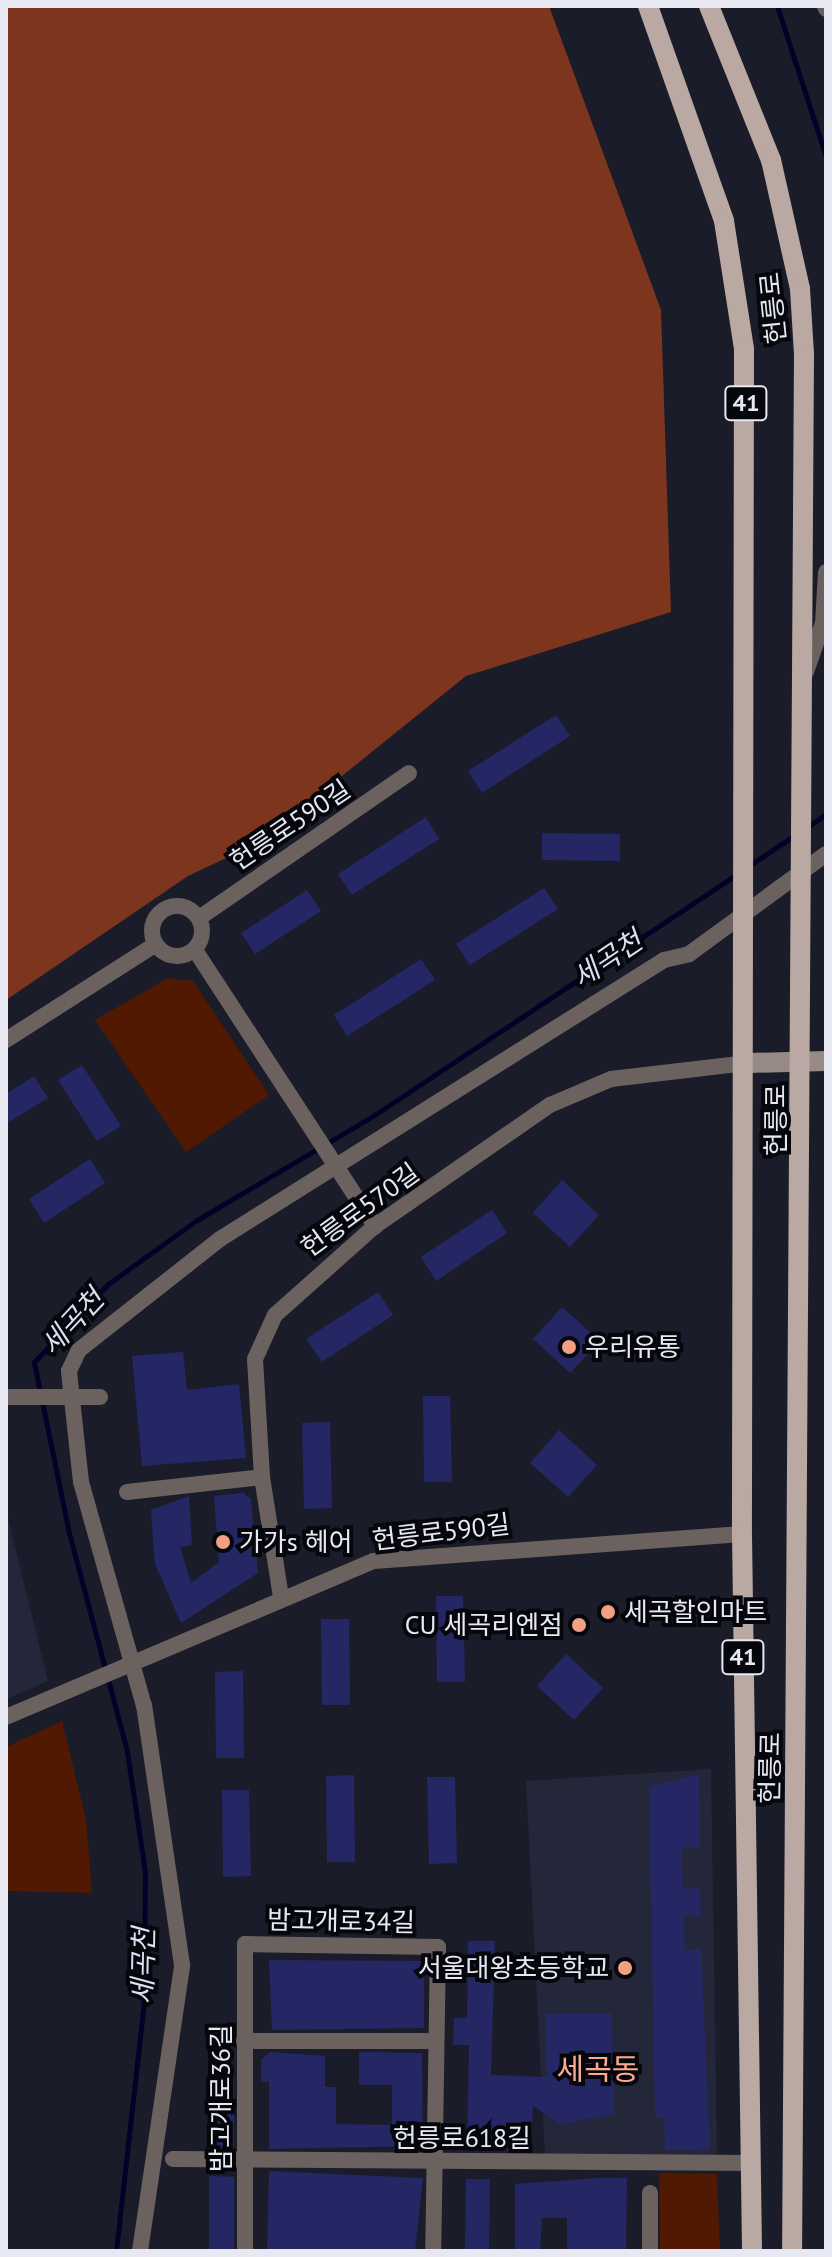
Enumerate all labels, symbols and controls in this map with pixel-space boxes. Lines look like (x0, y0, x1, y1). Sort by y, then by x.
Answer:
street label: 헌릉로 (754, 271, 792, 345)
road number: 41 (724, 383, 768, 423)
street label: 헌릉로590길 (224, 773, 356, 877)
water label: 세곡천 (566, 923, 648, 995)
street label: 헌릉로 (760, 1084, 792, 1156)
street label: 헌릉로570길 (295, 1157, 425, 1263)
water label: 세곡천 (33, 1282, 111, 1362)
place label: 우리유통 (585, 1331, 681, 1363)
marker: 우리유통 (560, 1338, 578, 1356)
street label: 헌릉로590길 (371, 1508, 511, 1556)
place label: 가가s 헤어 (239, 1526, 353, 1558)
marker: 가가s 헤어 (214, 1533, 232, 1551)
place label: 세곡할인마트 (624, 1596, 768, 1628)
marker: 세곡할인마트 (599, 1603, 617, 1621)
place label: CU 세곡리엔점 (405, 1609, 563, 1641)
marker: CU 세곡리엔점 (570, 1616, 588, 1634)
road number: 41 (721, 1637, 765, 1677)
street label: 헌릉로 (754, 1732, 786, 1804)
street label: 밤고개로34길 (267, 1904, 415, 1938)
water label: 세곡천 (126, 1927, 160, 2005)
place label: 서울대왕초등학교 (418, 1952, 609, 1984)
marker: 서울대왕초등학교 (616, 1959, 634, 1977)
street label: 밤고개로36길 (205, 2024, 237, 2172)
district label: 세곡동 (557, 2051, 639, 2087)
street label: 헌릉로618길 (393, 2122, 531, 2154)

